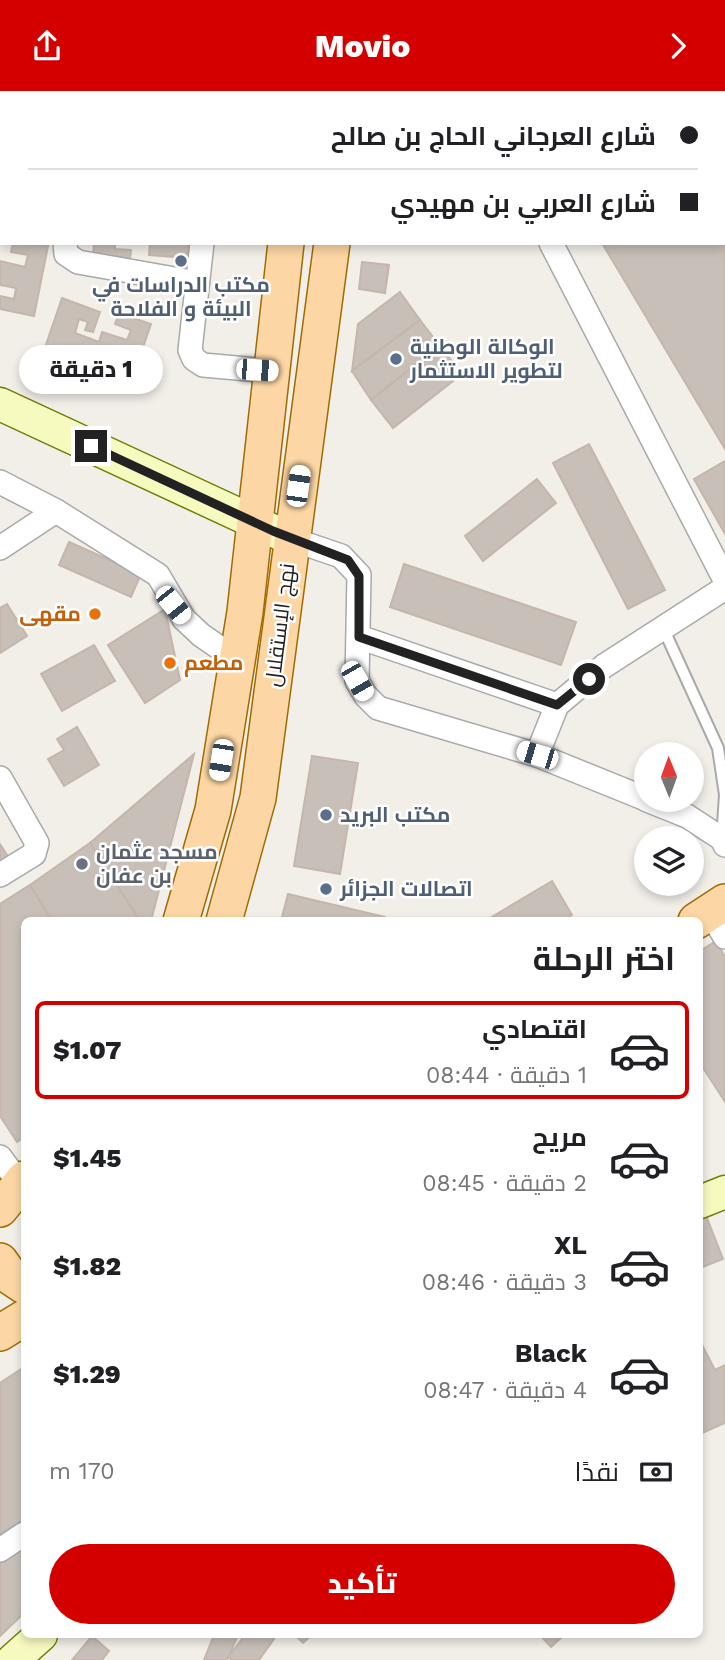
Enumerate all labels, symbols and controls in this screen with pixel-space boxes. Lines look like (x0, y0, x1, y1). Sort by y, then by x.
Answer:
icon: share (28, 27, 66, 65)
text: Movio (315, 27, 410, 65)
icon: forward (659, 27, 697, 65)
text: شارع العرجاني الحاج بن صالح (331, 121, 656, 151)
text: شارع العربي بن مهيدي (390, 188, 656, 218)
marker: مكتب الدراسات في البيئة و الفلاحة (173, 253, 189, 269)
place label: مكتب الدراسات في البيئة و الفلاحة (92, 272, 270, 322)
place label: الوكالة الوطنية لتطوير الاستثمار (409, 334, 563, 384)
callout: 1 دقيقة (19, 345, 163, 393)
marker: الوكالة الوطنية لتطوير الاستثمار (388, 351, 404, 367)
text: 1 دقيقة (49, 356, 133, 383)
car (236, 358, 279, 382)
route end (75, 430, 107, 462)
car (285, 464, 312, 508)
street label: نهج الإستقلال (260, 562, 301, 688)
car (152, 582, 195, 628)
place label: مقهى (19, 601, 81, 627)
marker: مقهى (87, 606, 103, 622)
place label: مطعم (184, 650, 243, 677)
marker: مطعم (162, 655, 178, 671)
car (338, 658, 377, 704)
route start (573, 663, 605, 695)
car (208, 738, 235, 782)
car (514, 739, 561, 771)
north arrow (634, 742, 704, 812)
map controls (634, 742, 704, 896)
place label: مكتب البريد (340, 802, 450, 827)
marker: مكتب البريد (318, 807, 334, 823)
button: layers (634, 826, 704, 896)
place label: مسجد عثمان بن عفان (96, 839, 218, 888)
marker: مسجد عثمان بن عفان (74, 856, 90, 872)
place label: اتصالات الجزائر (339, 876, 473, 901)
marker: اتصالات الجزائر (318, 881, 334, 897)
text: اختر الرحلة (533, 940, 675, 978)
text: اقتصادي (482, 1014, 587, 1044)
icon: car (608, 1019, 671, 1082)
text: $1.07 (53, 1035, 122, 1065)
text: 1 دقيقة · 08:44 (426, 1062, 587, 1089)
text: مريح (532, 1122, 587, 1152)
icon: car (608, 1127, 671, 1190)
text: $1.45 (53, 1143, 121, 1173)
text: 2 دقيقة · 08:45 (422, 1170, 587, 1197)
text: XL (554, 1230, 587, 1260)
icon: car (608, 1235, 671, 1298)
text: $1.82 (53, 1251, 121, 1281)
text: 3 دقيقة · 08:46 (422, 1269, 587, 1296)
text: Black (515, 1338, 587, 1368)
icon: car (608, 1343, 671, 1406)
text: $1.29 (53, 1359, 121, 1389)
text: 4 دقيقة · 08:47 (423, 1377, 587, 1404)
icon: cash (637, 1453, 675, 1491)
text: نقدًا (575, 1457, 619, 1487)
text: 170 m (49, 1458, 115, 1485)
button: تأكيد (49, 1544, 675, 1624)

